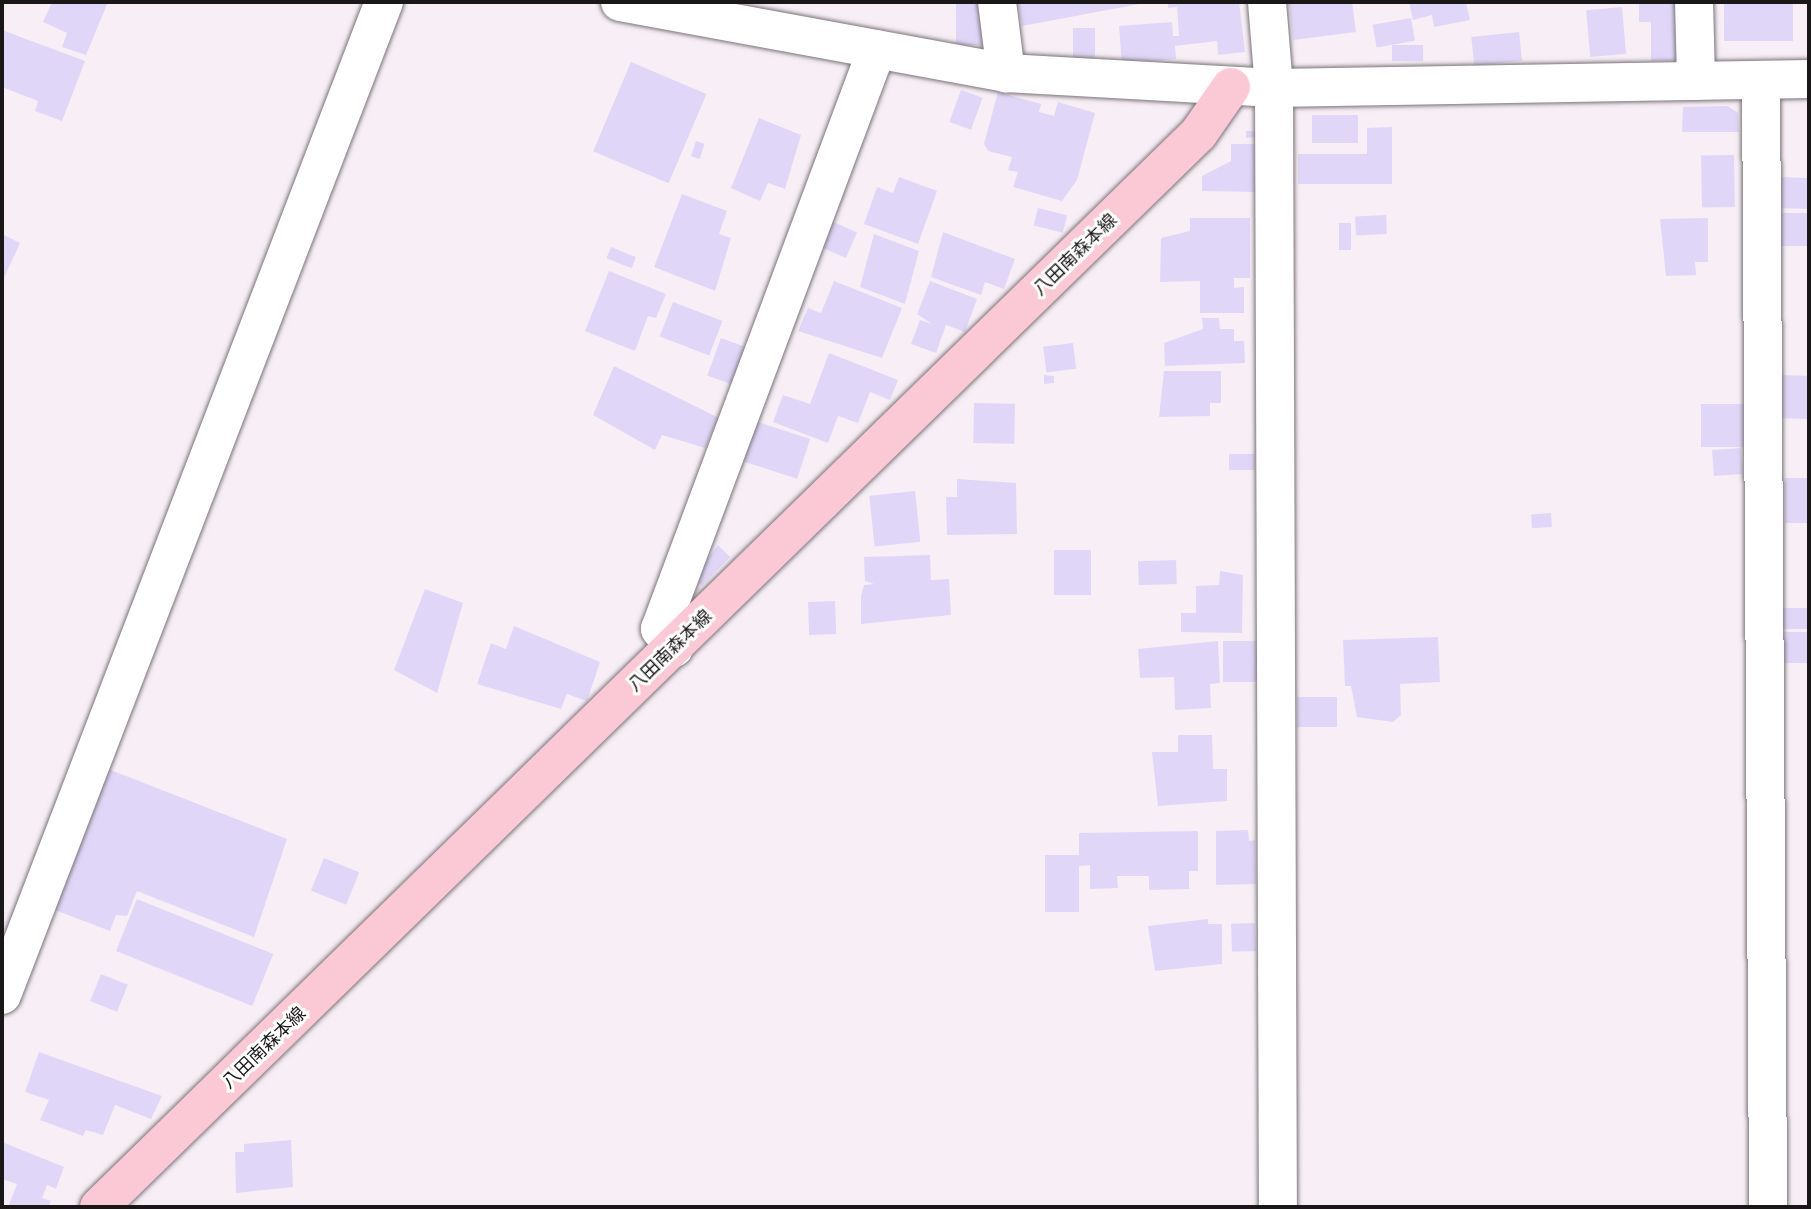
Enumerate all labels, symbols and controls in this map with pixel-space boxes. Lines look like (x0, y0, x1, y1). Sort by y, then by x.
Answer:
street label: 八田南森本線 (1029, 210, 1121, 300)
street label: 八田南森本線 (624, 606, 716, 696)
street label: 八田南森本線 (218, 1003, 310, 1093)

